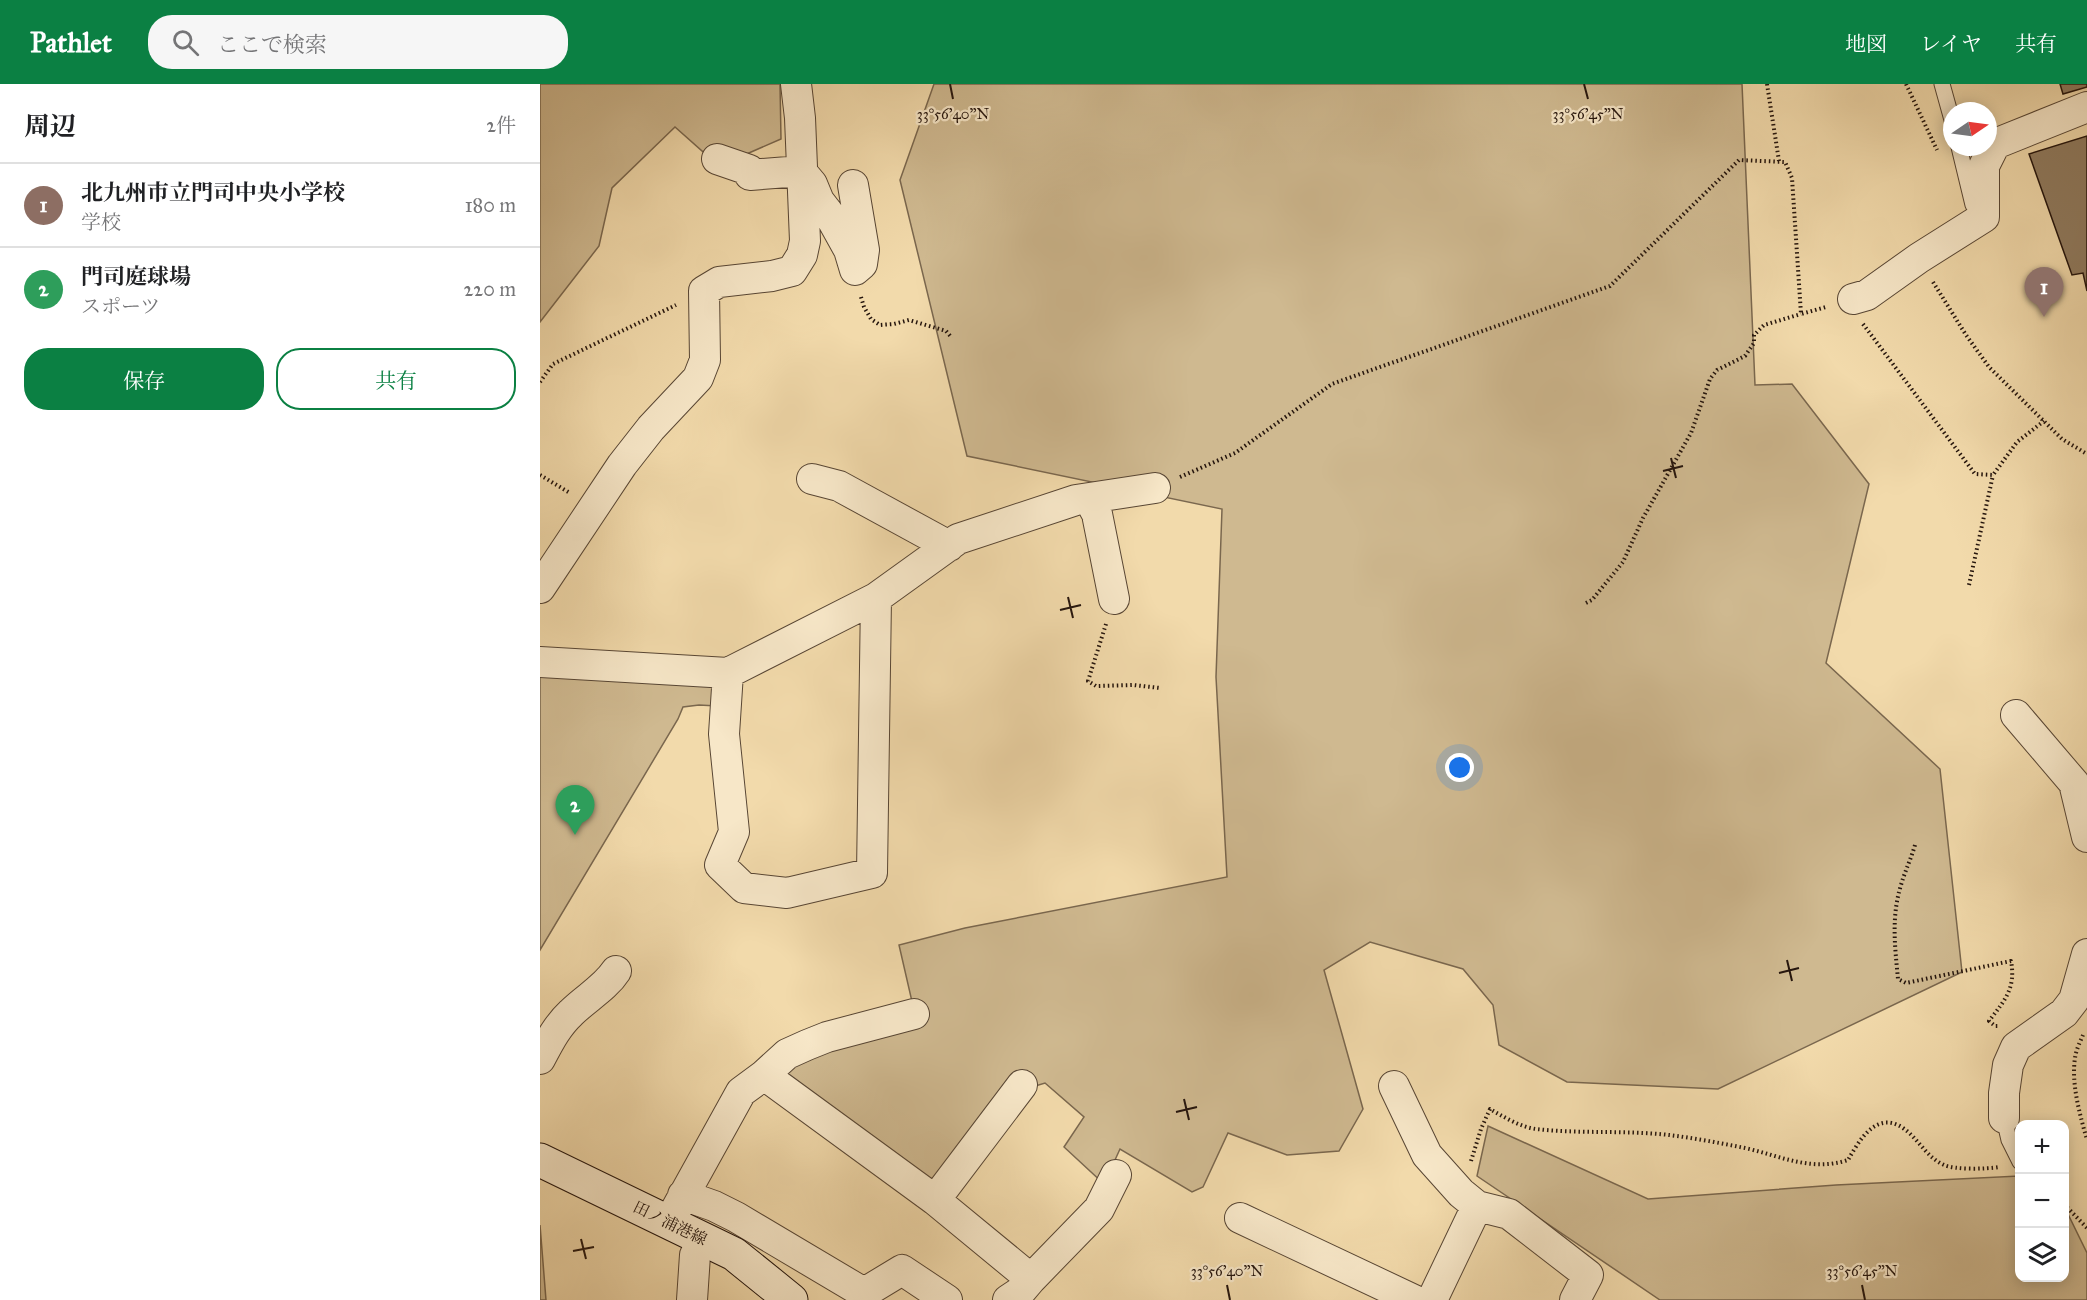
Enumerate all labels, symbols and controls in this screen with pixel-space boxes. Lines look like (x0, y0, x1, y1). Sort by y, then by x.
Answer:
search box (148, 15, 568, 69)
text: Pathlet (30, 25, 112, 60)
icon: search (169, 26, 202, 59)
text: ここで検索 (217, 31, 327, 58)
text: 地図 (1845, 31, 1887, 57)
text: レイヤ (1920, 31, 1982, 57)
text: 共有 (2015, 31, 2057, 57)
north arrow (1943, 102, 1997, 156)
text: 33°56'40"N (917, 105, 990, 123)
text: 33°56'45"N (1553, 105, 1624, 123)
text: 周辺 (24, 110, 76, 142)
text: 2件 (486, 113, 516, 137)
text: 北九州市立門司中央小学校 (81, 179, 345, 206)
text: 1 (40, 193, 47, 217)
text: 180 m (465, 193, 516, 217)
text: 学校 (81, 210, 121, 234)
text: 門司庭球場 (81, 263, 191, 290)
pin: 1 (2024, 268, 2064, 317)
text: 2 (39, 277, 48, 301)
text: 220 m (464, 277, 516, 301)
text: スポーツ (81, 294, 160, 318)
button: 保存 (24, 348, 264, 410)
button: 共有 (276, 348, 516, 410)
your location (1445, 753, 1474, 782)
pin: 2 (555, 786, 594, 835)
map controls (2015, 1120, 2069, 1282)
button: + (2015, 1120, 2069, 1174)
button: − (2015, 1174, 2069, 1228)
street label: 田ノ浦港線 (630, 1197, 710, 1249)
button: layers (2015, 1228, 2069, 1282)
text: 33°56'40"N (1191, 1262, 1264, 1280)
text: 33°56'45"N (1827, 1262, 1898, 1280)

